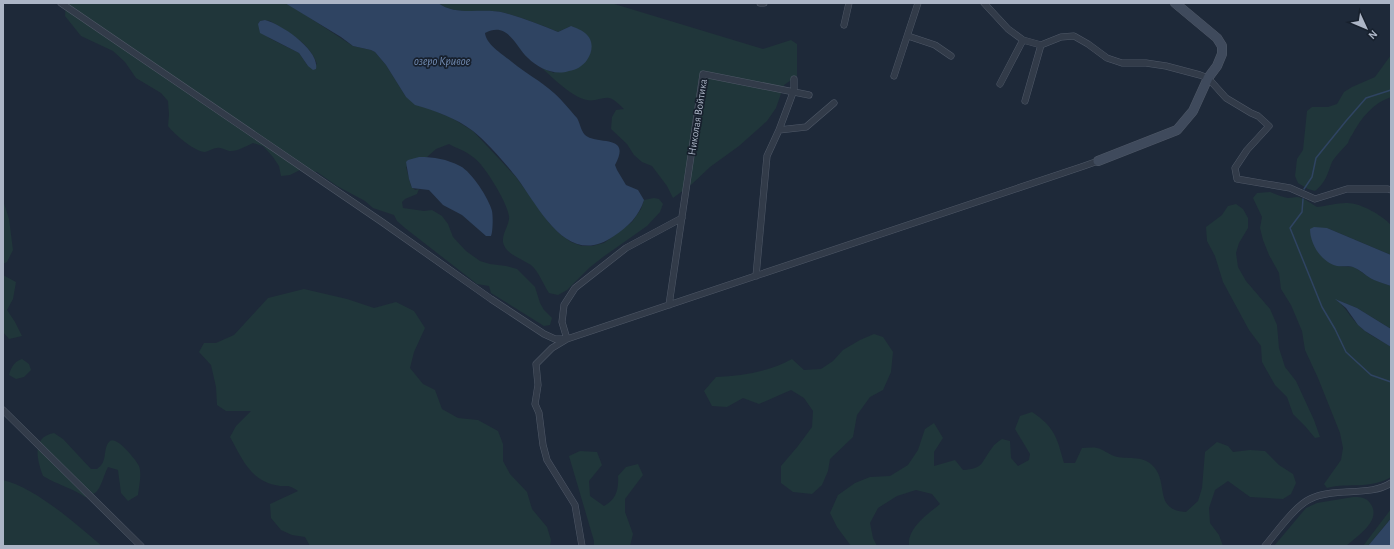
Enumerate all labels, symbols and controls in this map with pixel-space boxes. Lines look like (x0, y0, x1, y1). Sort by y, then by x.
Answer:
north arrow (1346, 8, 1386, 48)
text: N (1366, 28, 1379, 41)
water label: озеро Кривое (414, 55, 471, 68)
street label: Николая Войтика (686, 78, 709, 156)

